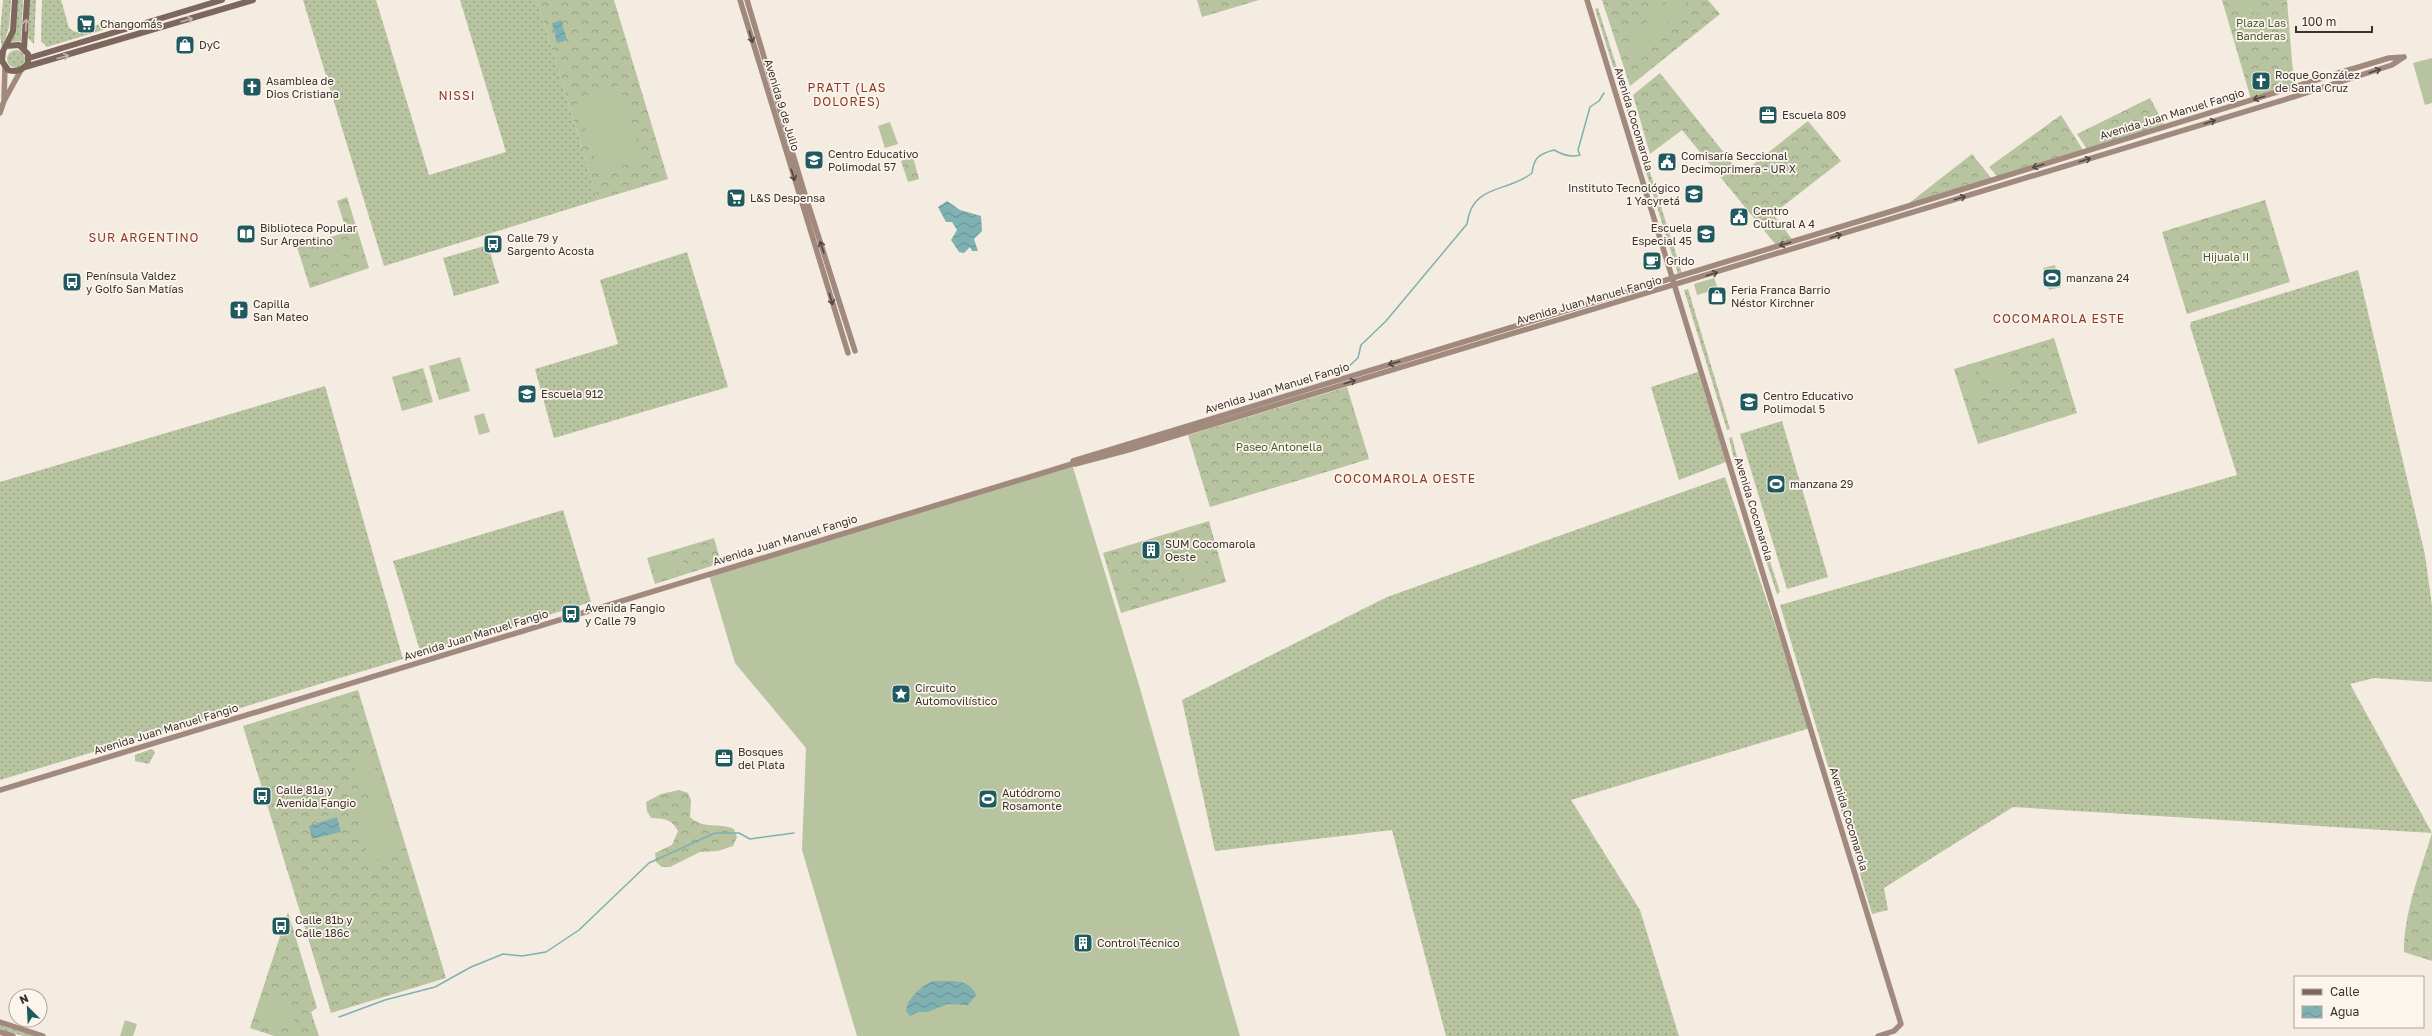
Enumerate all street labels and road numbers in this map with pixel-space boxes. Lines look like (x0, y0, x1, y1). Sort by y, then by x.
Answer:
street label: Avenida 9 de Julio (762, 57, 803, 153)
street label: Avenida Cocomarola (1613, 65, 1656, 172)
street label: Avenida Juan Manuel Fangio (2098, 85, 2246, 142)
street label: Avenida Juan Manuel Fangio (1515, 272, 1663, 326)
street label: Avenida Juan Manuel Fangio (1203, 359, 1351, 416)
street label: Avenida Cocomarola (1733, 455, 1776, 562)
street label: Avenida Juan Manuel Fangio (711, 511, 859, 568)
street label: Avenida Juan Manuel Fangio (402, 606, 550, 663)
street label: Avenida Juan Manuel Fangio (92, 700, 240, 757)
street label: Avenida Cocomarola (1828, 765, 1871, 872)

